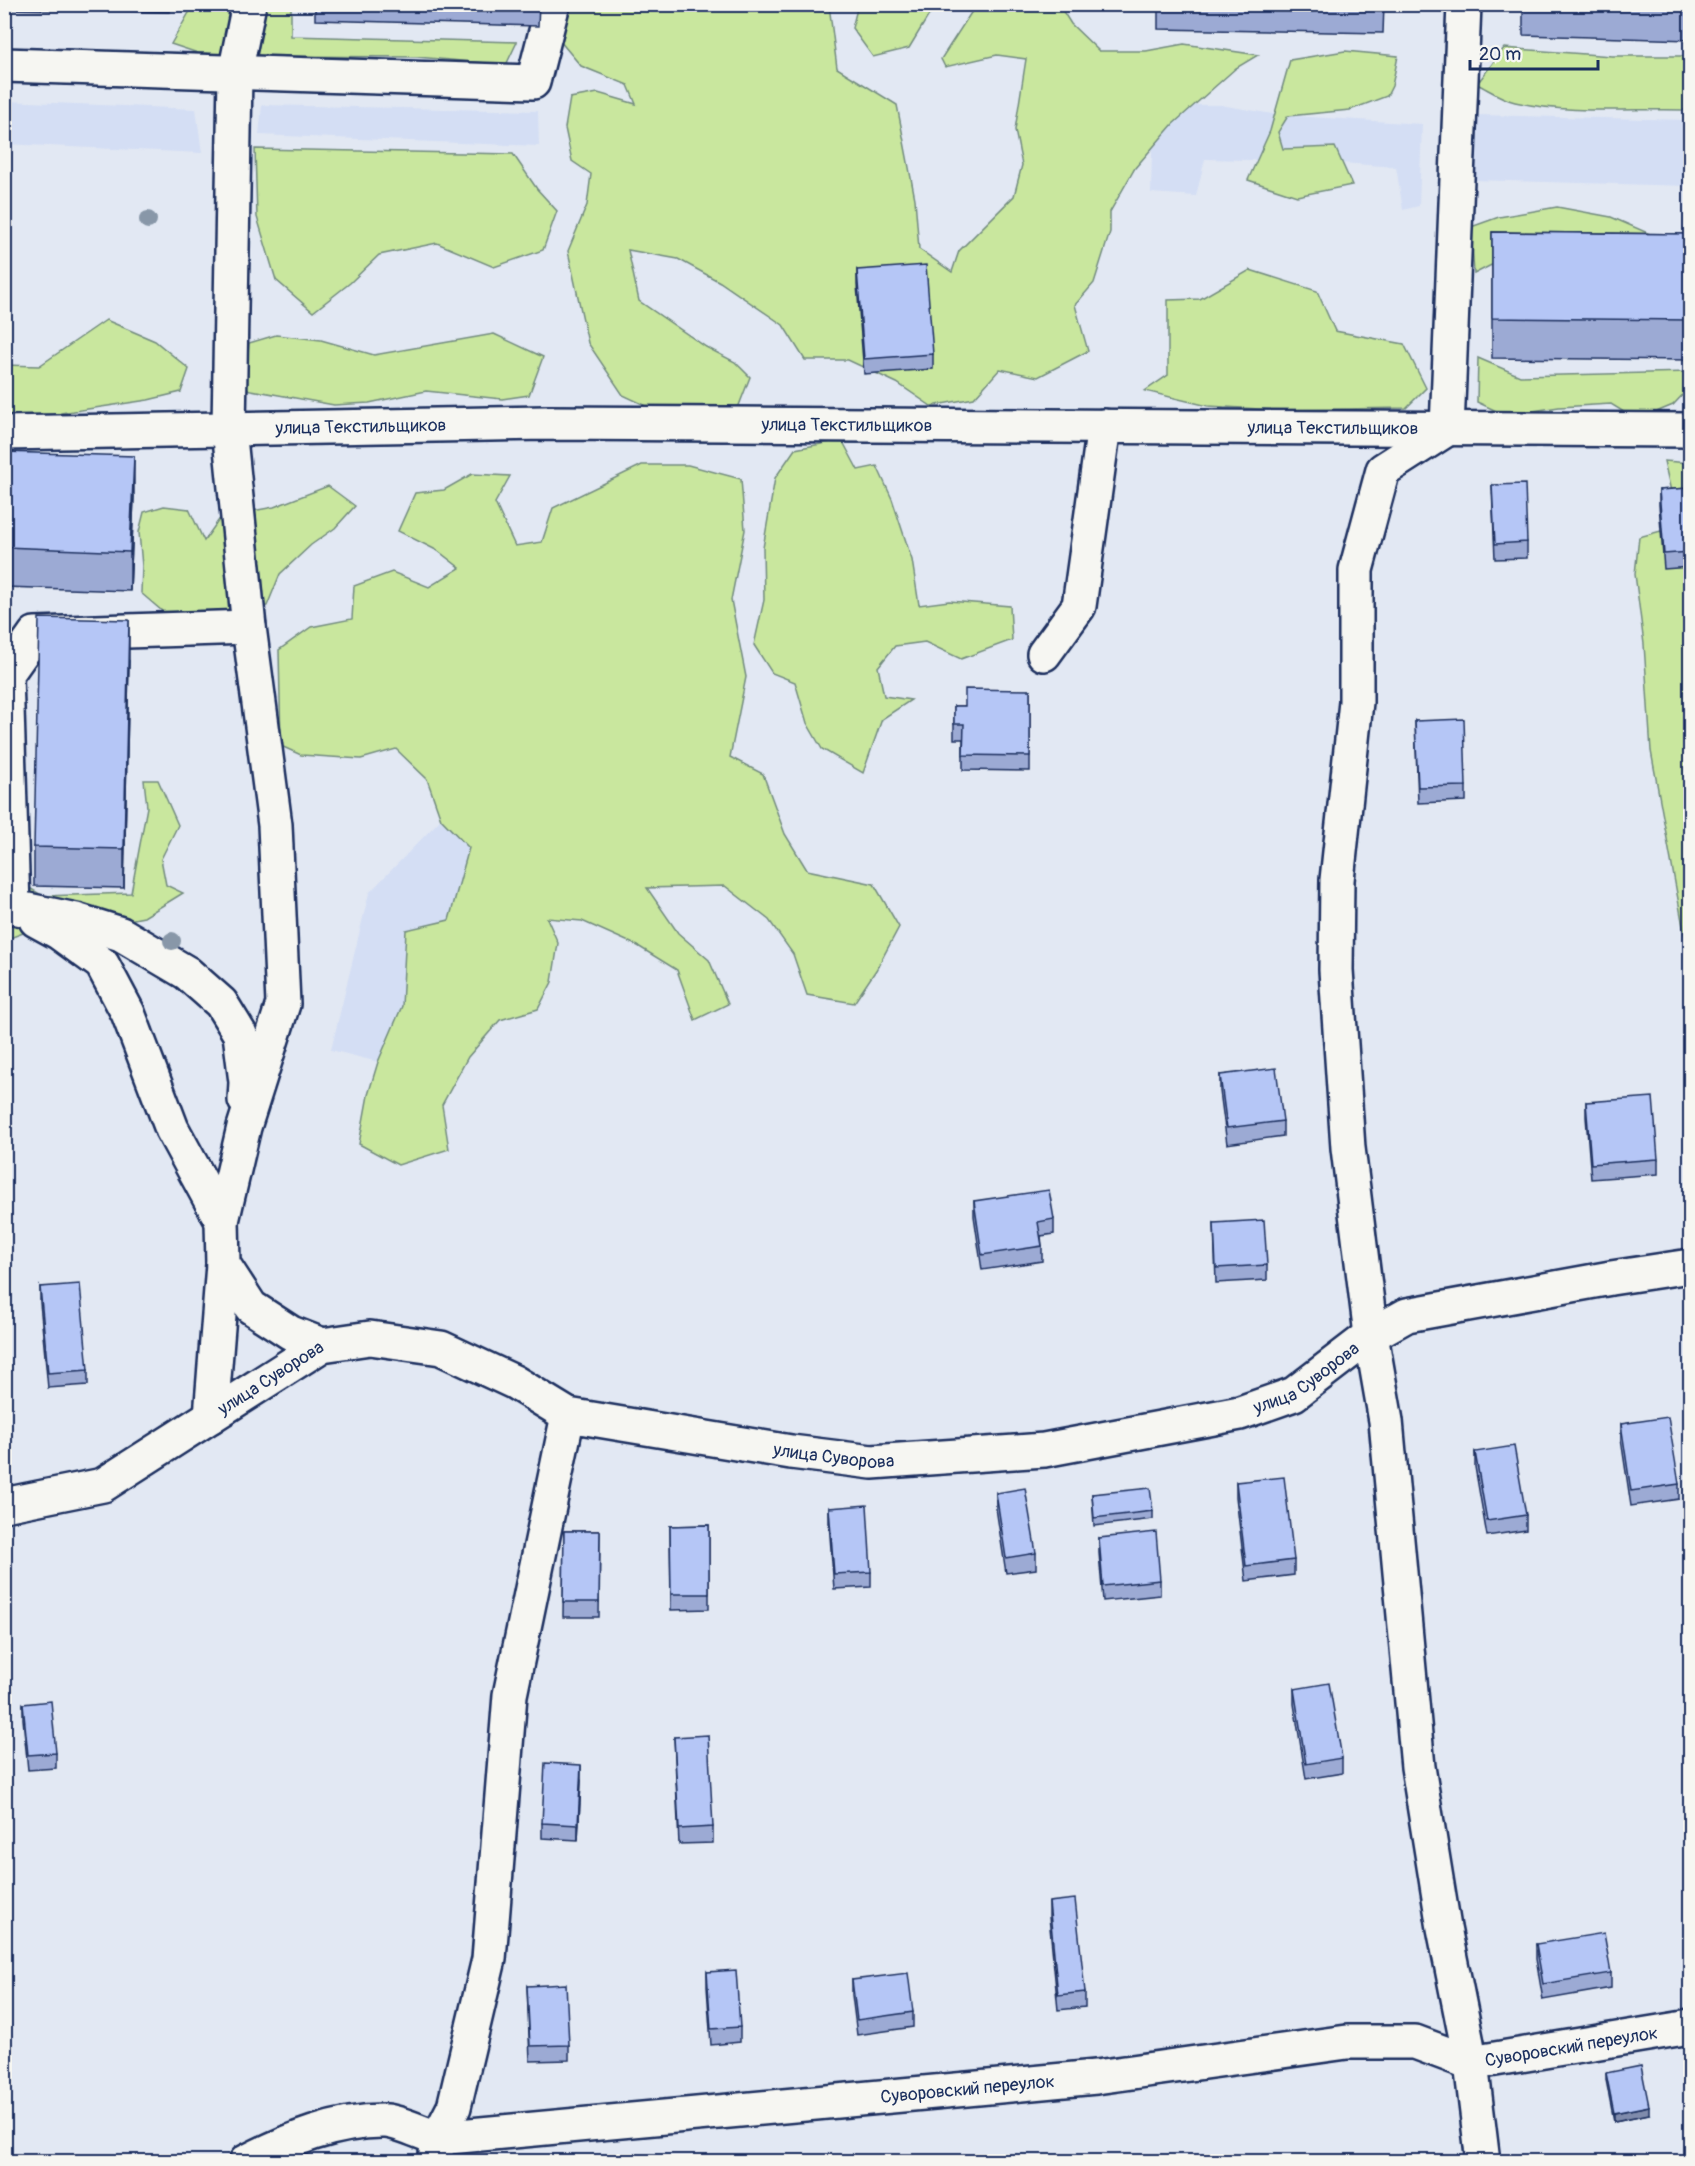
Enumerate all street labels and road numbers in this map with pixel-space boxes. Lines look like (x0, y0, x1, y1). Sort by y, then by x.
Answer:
street label: улица Текстильщиков (274, 413, 447, 440)
street label: улица Текстильщиков (760, 413, 932, 437)
street label: улица Текстильщиков (1246, 416, 1418, 440)
street label: улица Суворова (212, 1335, 328, 1421)
street label: улица Суворова (1249, 1337, 1364, 1419)
street label: улица Суворова (771, 1438, 895, 1474)
street label: Суворовский переулок (1483, 2021, 1660, 2072)
street label: Суворовский переулок (879, 2069, 1056, 2108)

